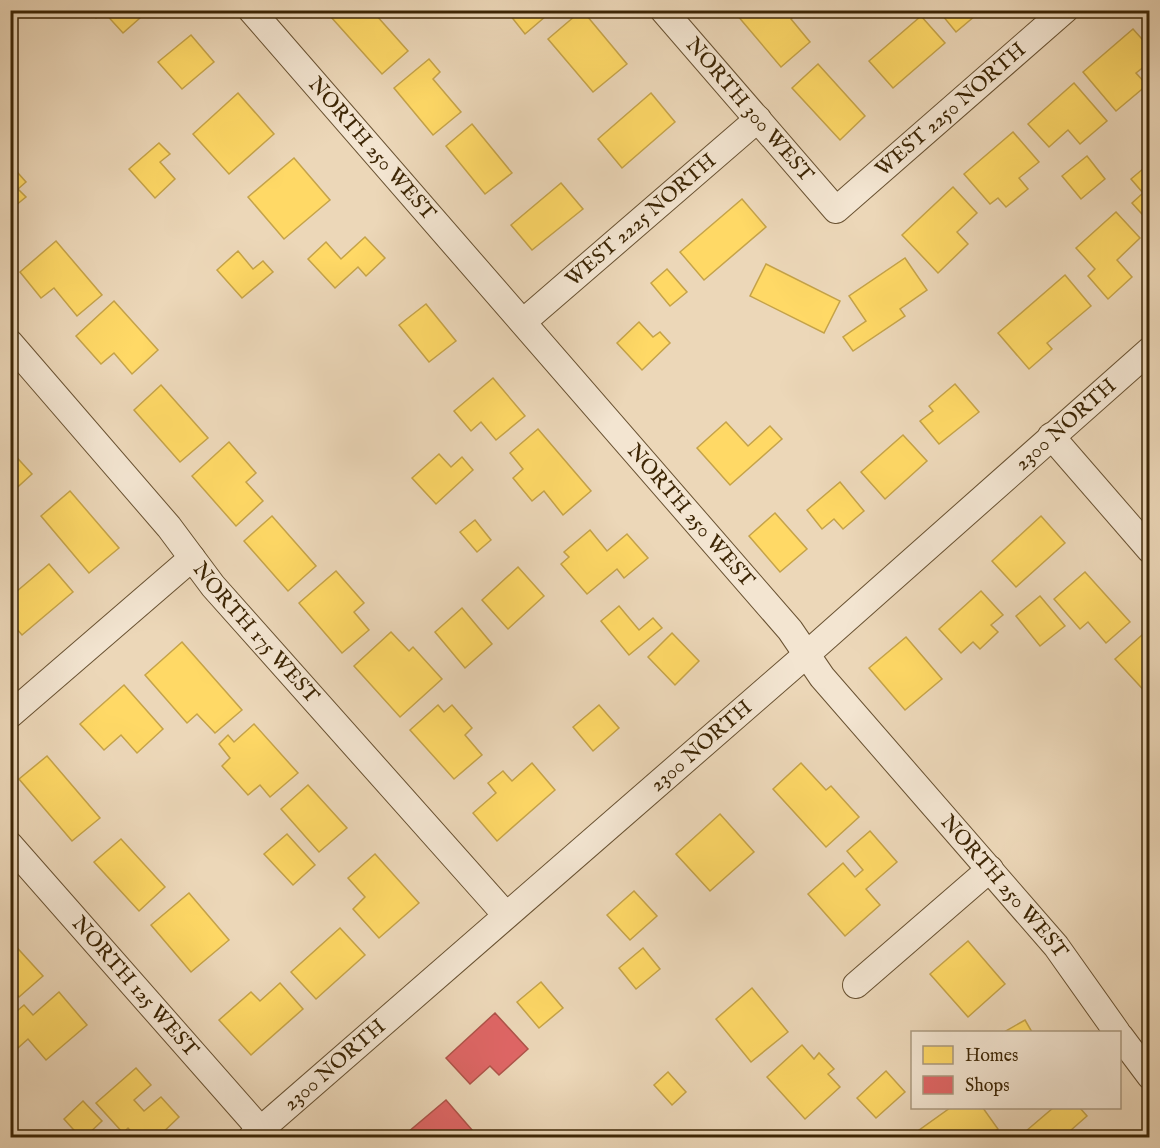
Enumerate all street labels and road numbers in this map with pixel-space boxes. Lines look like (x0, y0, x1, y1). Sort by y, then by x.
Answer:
street label: NORTH 300 WEST (679, 32, 820, 188)
street label: WEST 2250 NORTH (870, 37, 1032, 183)
street label: NORTH 250 WEST (302, 72, 442, 227)
street label: WEST 2225 NORTH (560, 147, 722, 293)
street label: 2300 NORTH (1009, 372, 1122, 477)
street label: NORTH 250 WEST (621, 438, 761, 594)
street label: NORTH 175 WEST (186, 557, 325, 710)
street label: 2300 NORTH (645, 694, 758, 798)
street label: NORTH 250 WEST (934, 809, 1074, 964)
street label: NORTH 125 WEST (66, 911, 205, 1064)
street label: 2300 NORTH (278, 1013, 391, 1117)

